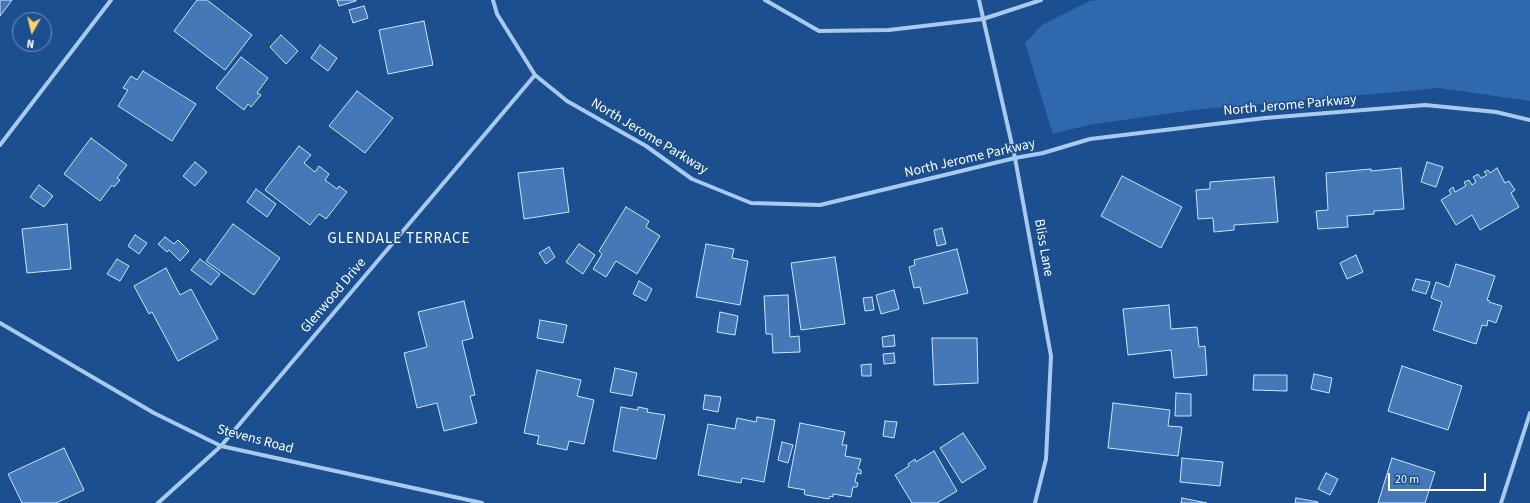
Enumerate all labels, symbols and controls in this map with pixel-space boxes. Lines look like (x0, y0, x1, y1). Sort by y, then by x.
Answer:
north arrow (12, 12, 52, 52)
text: N (26, 35, 35, 51)
street label: North Jerome Parkway (1223, 92, 1357, 120)
street label: North Jerome Parkway (587, 95, 711, 179)
street label: North Jerome Parkway (903, 136, 1037, 182)
street label: Bliss Lane (1030, 218, 1056, 278)
district label: GLENDALE TERRACE (328, 231, 470, 249)
street label: Glenwood Drive (298, 255, 370, 337)
street label: Stevens Road (215, 422, 295, 458)
scale bar (1390, 465, 1488, 491)
text: 20 m (1395, 471, 1419, 488)

